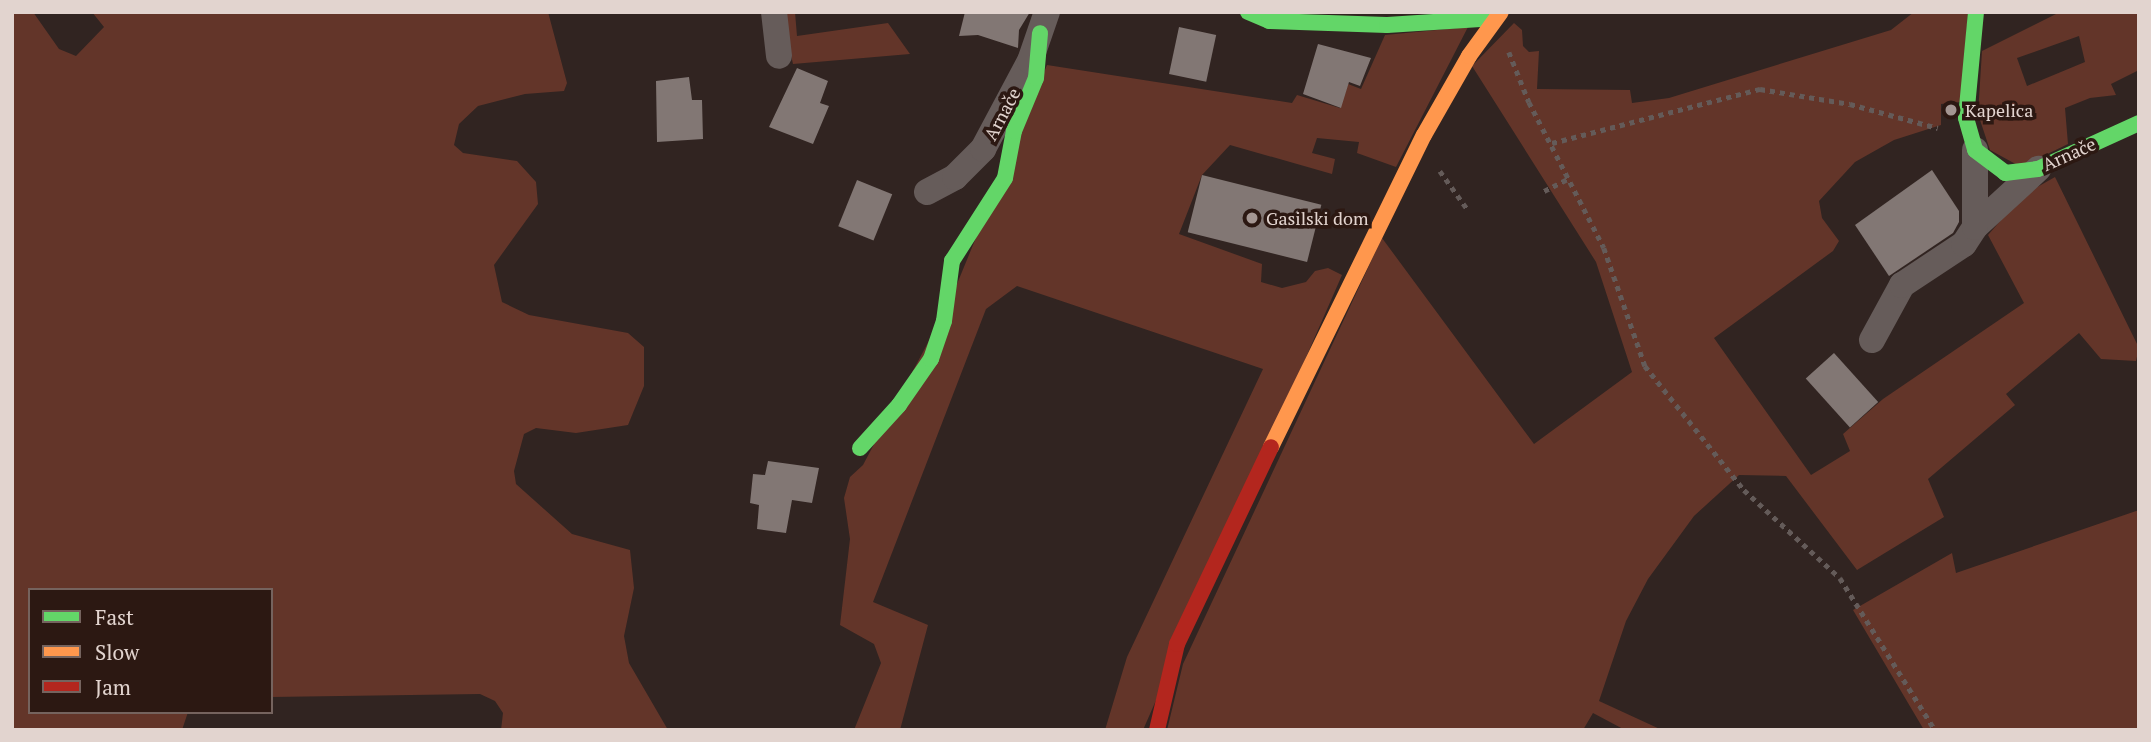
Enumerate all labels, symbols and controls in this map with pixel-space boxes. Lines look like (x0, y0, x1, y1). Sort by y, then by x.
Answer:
street label: Arnače (979, 84, 1025, 144)
place label: Kapelica (1965, 99, 2033, 121)
marker: Kapelica (1943, 102, 1959, 118)
street label: Arnače (2039, 133, 2099, 175)
place label: Gasilski dom (1266, 207, 1368, 229)
marker: Gasilski dom (1244, 210, 1260, 226)
legend (28, 588, 273, 714)
text: Fast (95, 603, 134, 631)
text: Slow (95, 638, 139, 666)
text: Jam (95, 673, 131, 701)

